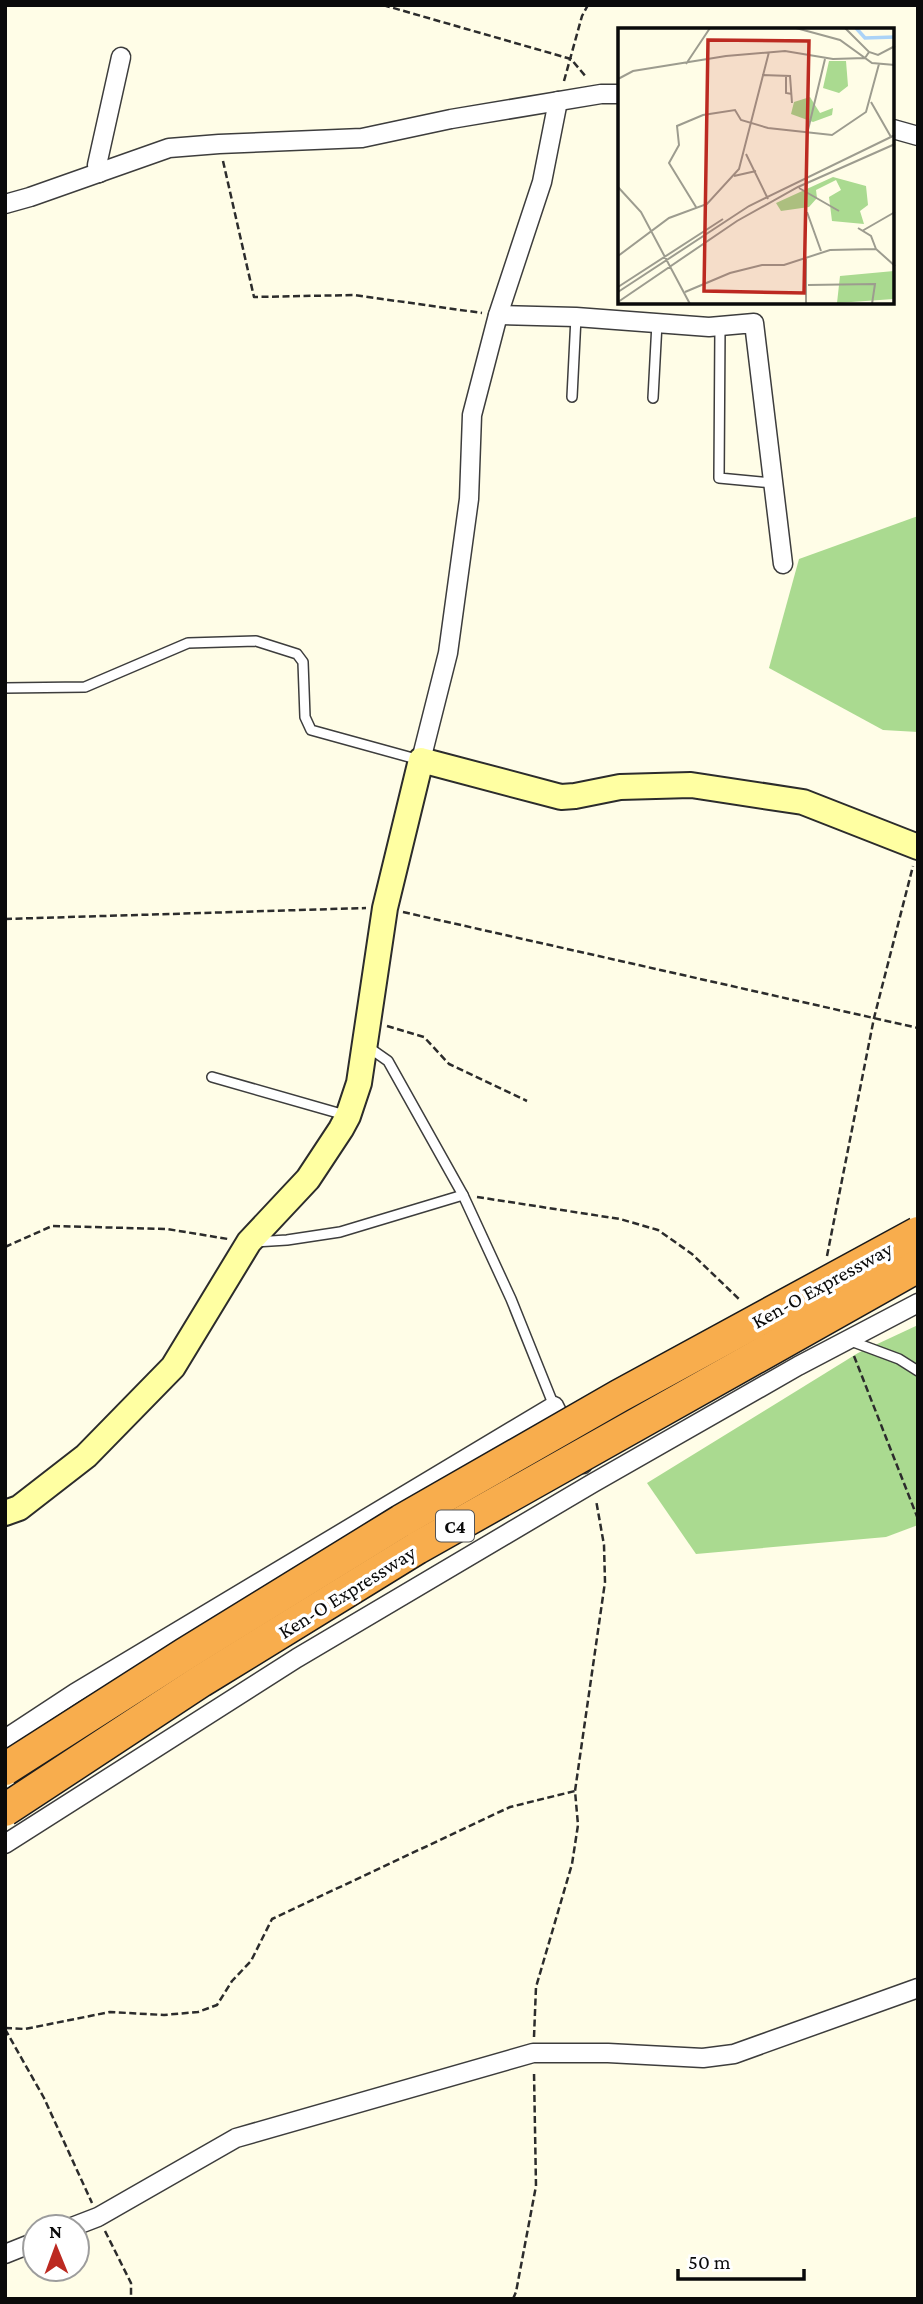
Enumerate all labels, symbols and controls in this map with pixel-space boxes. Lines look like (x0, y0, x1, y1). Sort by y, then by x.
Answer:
inset map (618, 28, 895, 304)
street label: Ken-O Expressway (747, 1236, 897, 1334)
road number: C4 (436, 1510, 474, 1542)
street label: Ken-O Expressway (274, 1540, 420, 1644)
north arrow (21, 2213, 91, 2283)
text: N (49, 2221, 62, 2242)
scale bar (678, 2238, 804, 2282)
text: 50 m (688, 2250, 731, 2274)

